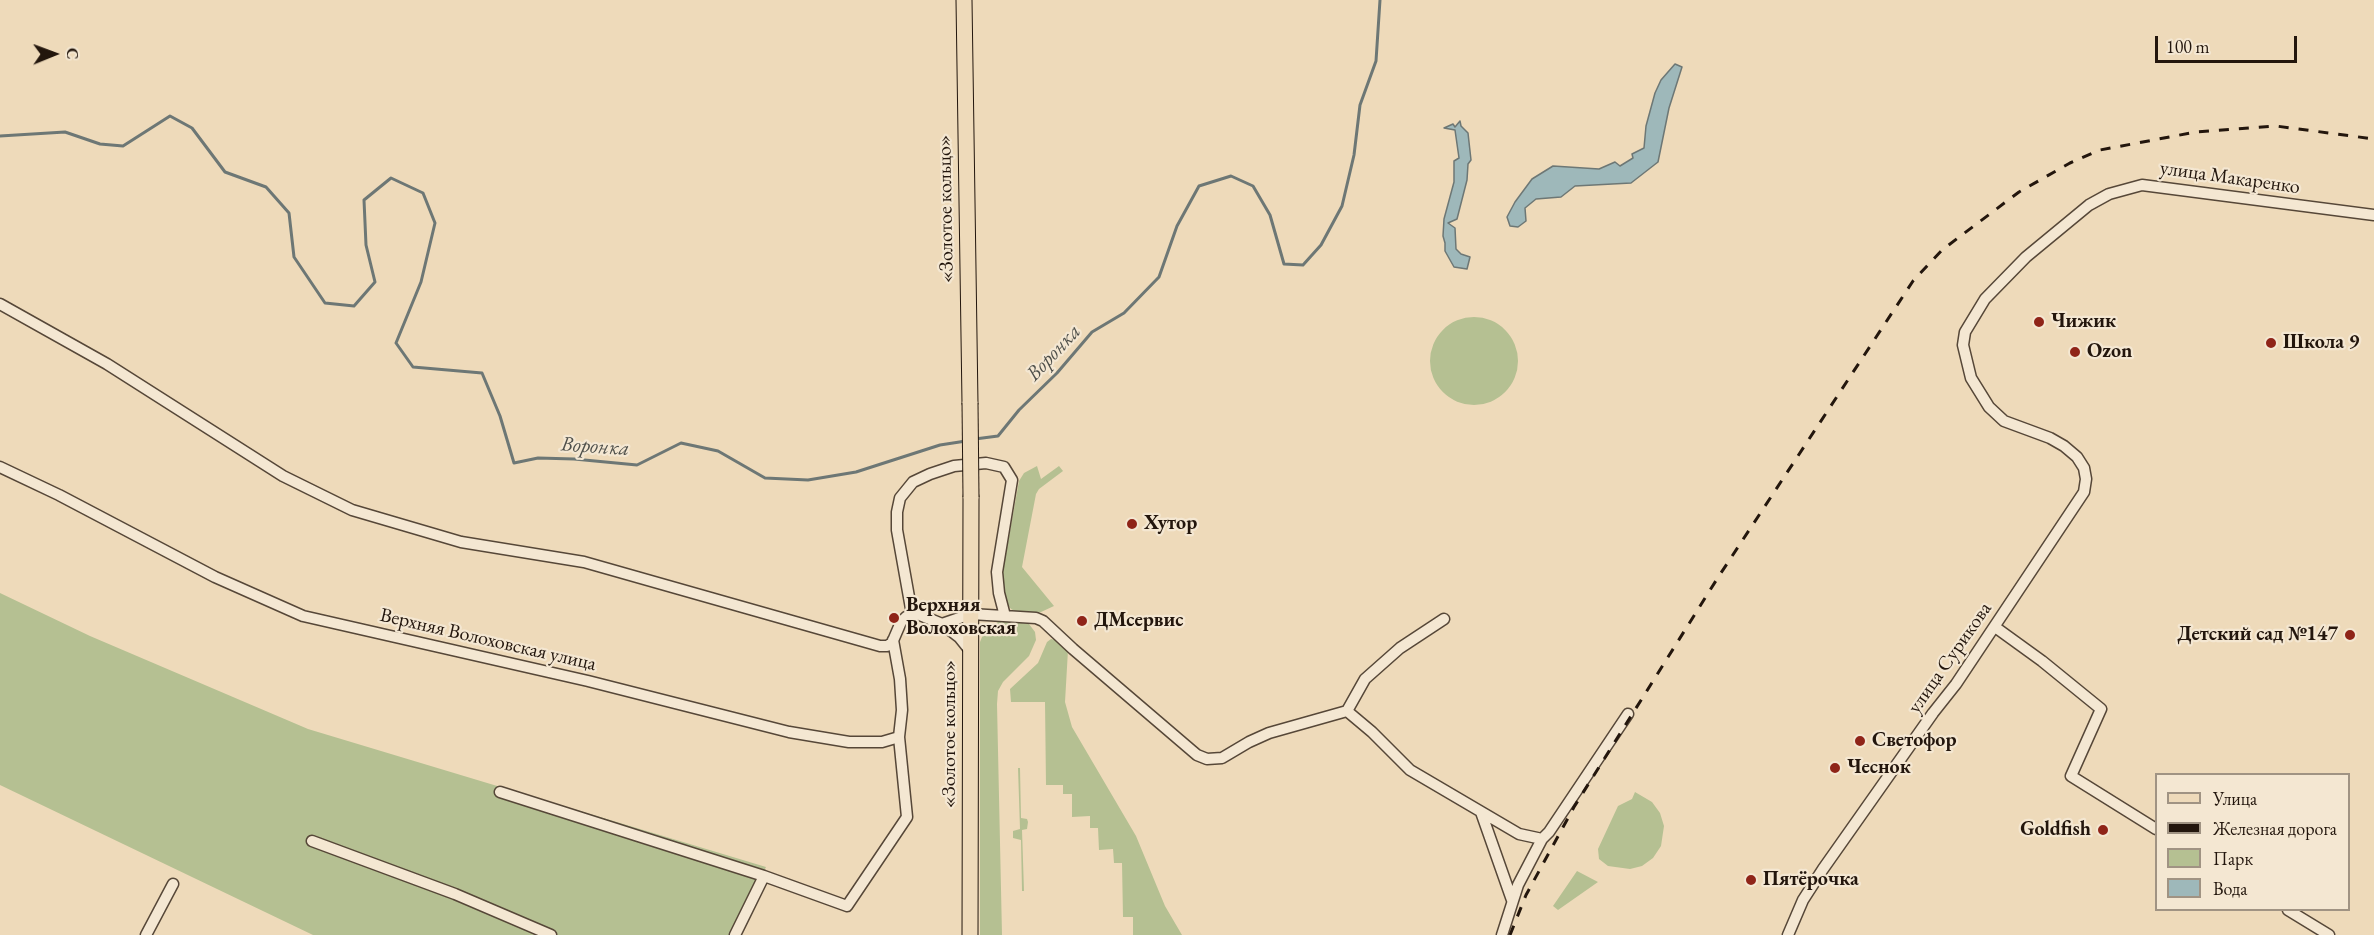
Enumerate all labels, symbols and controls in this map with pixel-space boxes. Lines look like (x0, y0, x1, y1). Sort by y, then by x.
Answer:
north arrow (24, 24, 84, 84)
scale bar (2158, 24, 2300, 62)
text: 100 m (2166, 35, 2210, 58)
text: С (62, 48, 83, 60)
street label: «Золотое кольцо» (933, 135, 959, 283)
street label: улица Макаренко (2158, 156, 2302, 200)
place label: Чижик (2051, 310, 2116, 334)
marker: Чижик (2032, 315, 2046, 329)
water label: Воронка (1021, 319, 1087, 387)
place label: Школа 9 (2283, 331, 2359, 355)
marker: Школа 9 (2264, 336, 2278, 350)
place label: Ozon (2087, 340, 2132, 364)
marker: Ozon (2068, 345, 2082, 359)
water label: Воронка (560, 432, 630, 462)
place label: Хутор (1144, 512, 1197, 536)
marker: Хутор (1125, 517, 1139, 531)
place label: Верхняя Волоховская (906, 594, 1016, 641)
street label: улица Сурикова (1903, 598, 1997, 718)
street label: Верхняя Волоховская улица (377, 603, 599, 677)
place label: ДМсервис (1094, 609, 1183, 633)
marker: Верхняя Волоховская (887, 611, 901, 625)
marker: ДМсервис (1075, 614, 1089, 628)
place label: Детский сад №147 (2177, 623, 2338, 647)
marker: Детский сад №147 (2343, 628, 2357, 642)
street label: «Золотое кольцо» (938, 660, 962, 808)
place label: Светофор (1872, 729, 1956, 753)
marker: Светофор (1853, 734, 1867, 748)
place label: Чеснок (1847, 756, 1911, 780)
marker: Чеснок (1828, 761, 1842, 775)
legend (2155, 773, 2350, 911)
text: Улица (2213, 787, 2257, 810)
text: Железная дорога (2213, 817, 2337, 840)
place label: Goldfish (2020, 818, 2091, 842)
marker: Goldfish (2096, 823, 2110, 837)
text: Парк (2213, 847, 2253, 870)
place label: Пятёрочка (1763, 868, 1859, 892)
marker: Пятёрочка (1744, 873, 1758, 887)
text: Вода (2213, 877, 2247, 900)

